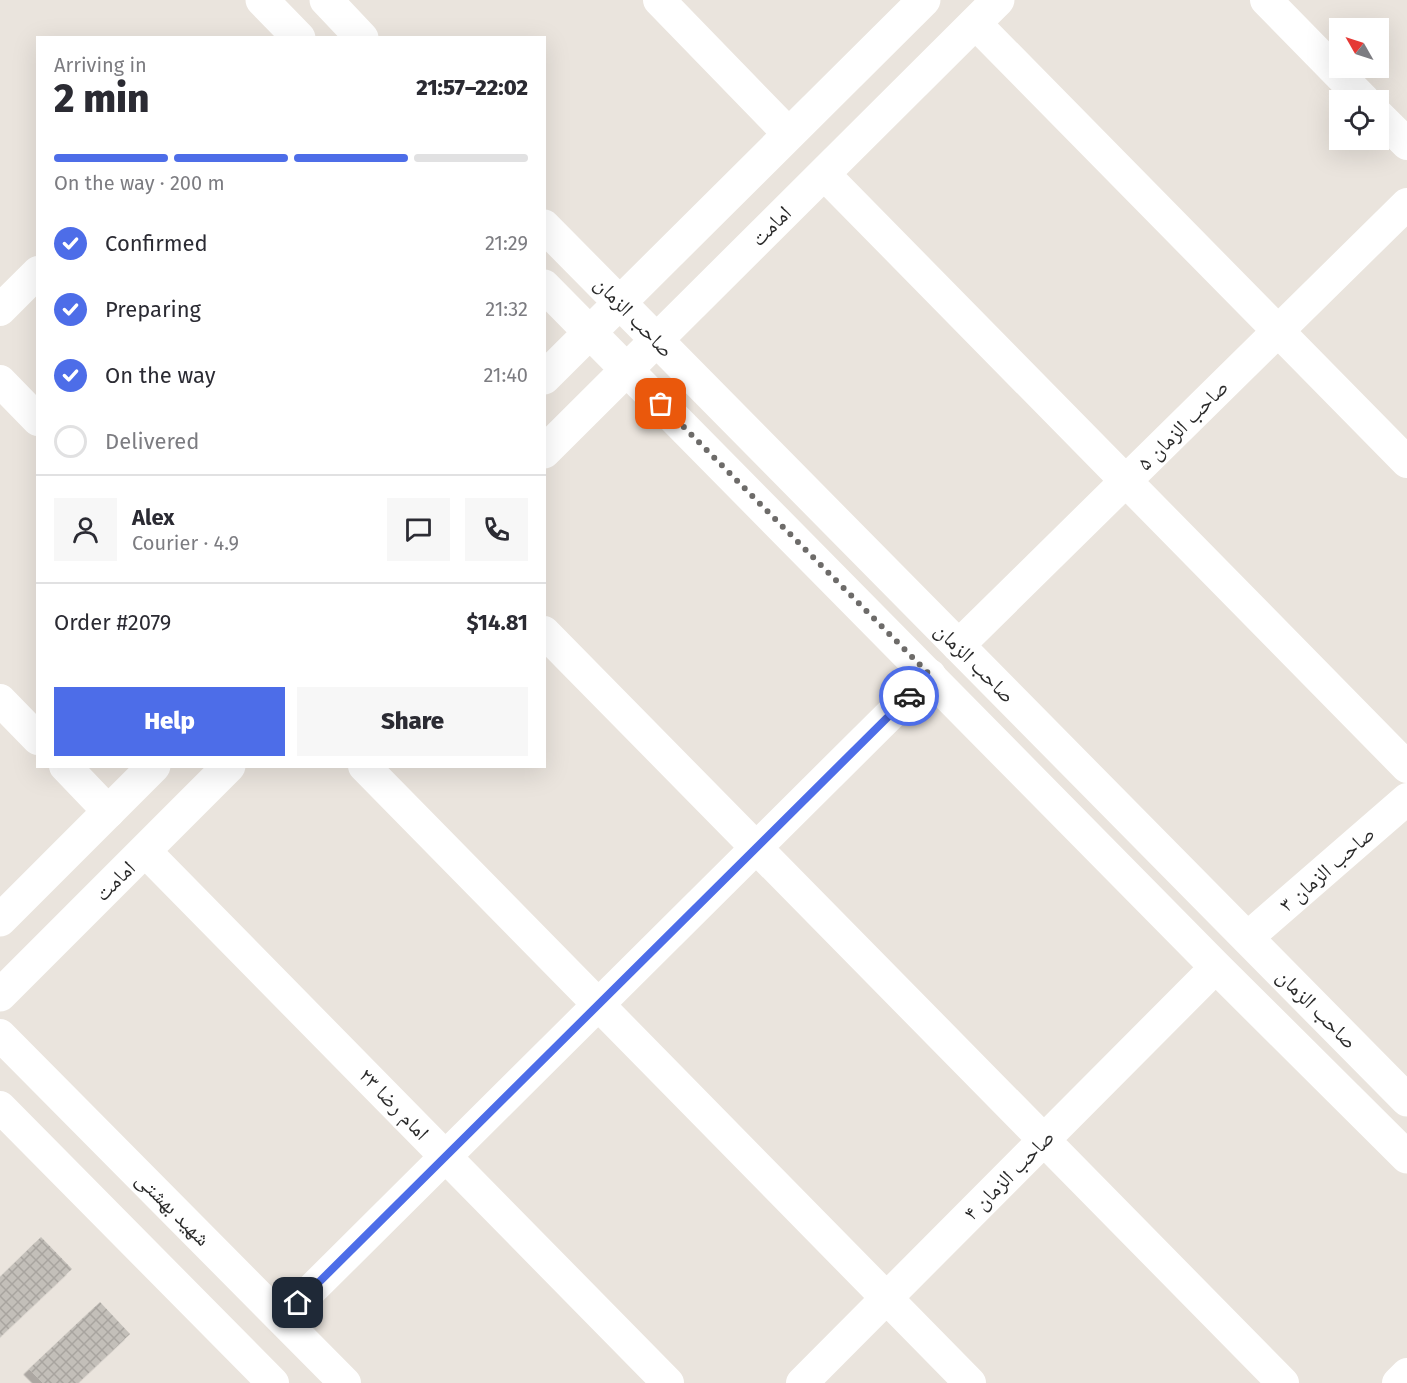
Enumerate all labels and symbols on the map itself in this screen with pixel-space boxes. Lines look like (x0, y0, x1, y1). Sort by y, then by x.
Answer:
north arrow (1329, 18, 1389, 78)
street label: امامت (745, 200, 797, 252)
street label: صاحب الزمان (589, 271, 679, 363)
street label: صاحب الزمان ۵ (1132, 374, 1234, 476)
pin (635, 378, 686, 429)
street label: صاحب الزمان (929, 617, 1021, 709)
courier (879, 666, 939, 726)
street label: صاحب الزمان ۳ (1274, 820, 1380, 918)
street label: امامت (89, 855, 141, 907)
street label: صاحب الزمان (1271, 963, 1363, 1055)
street label: امام رضا ۲۳ (353, 1063, 435, 1146)
street label: صاحب الزمان ۴ (958, 1124, 1060, 1226)
street label: شهید بهشتی (130, 1166, 216, 1252)
pin (272, 1277, 323, 1328)

